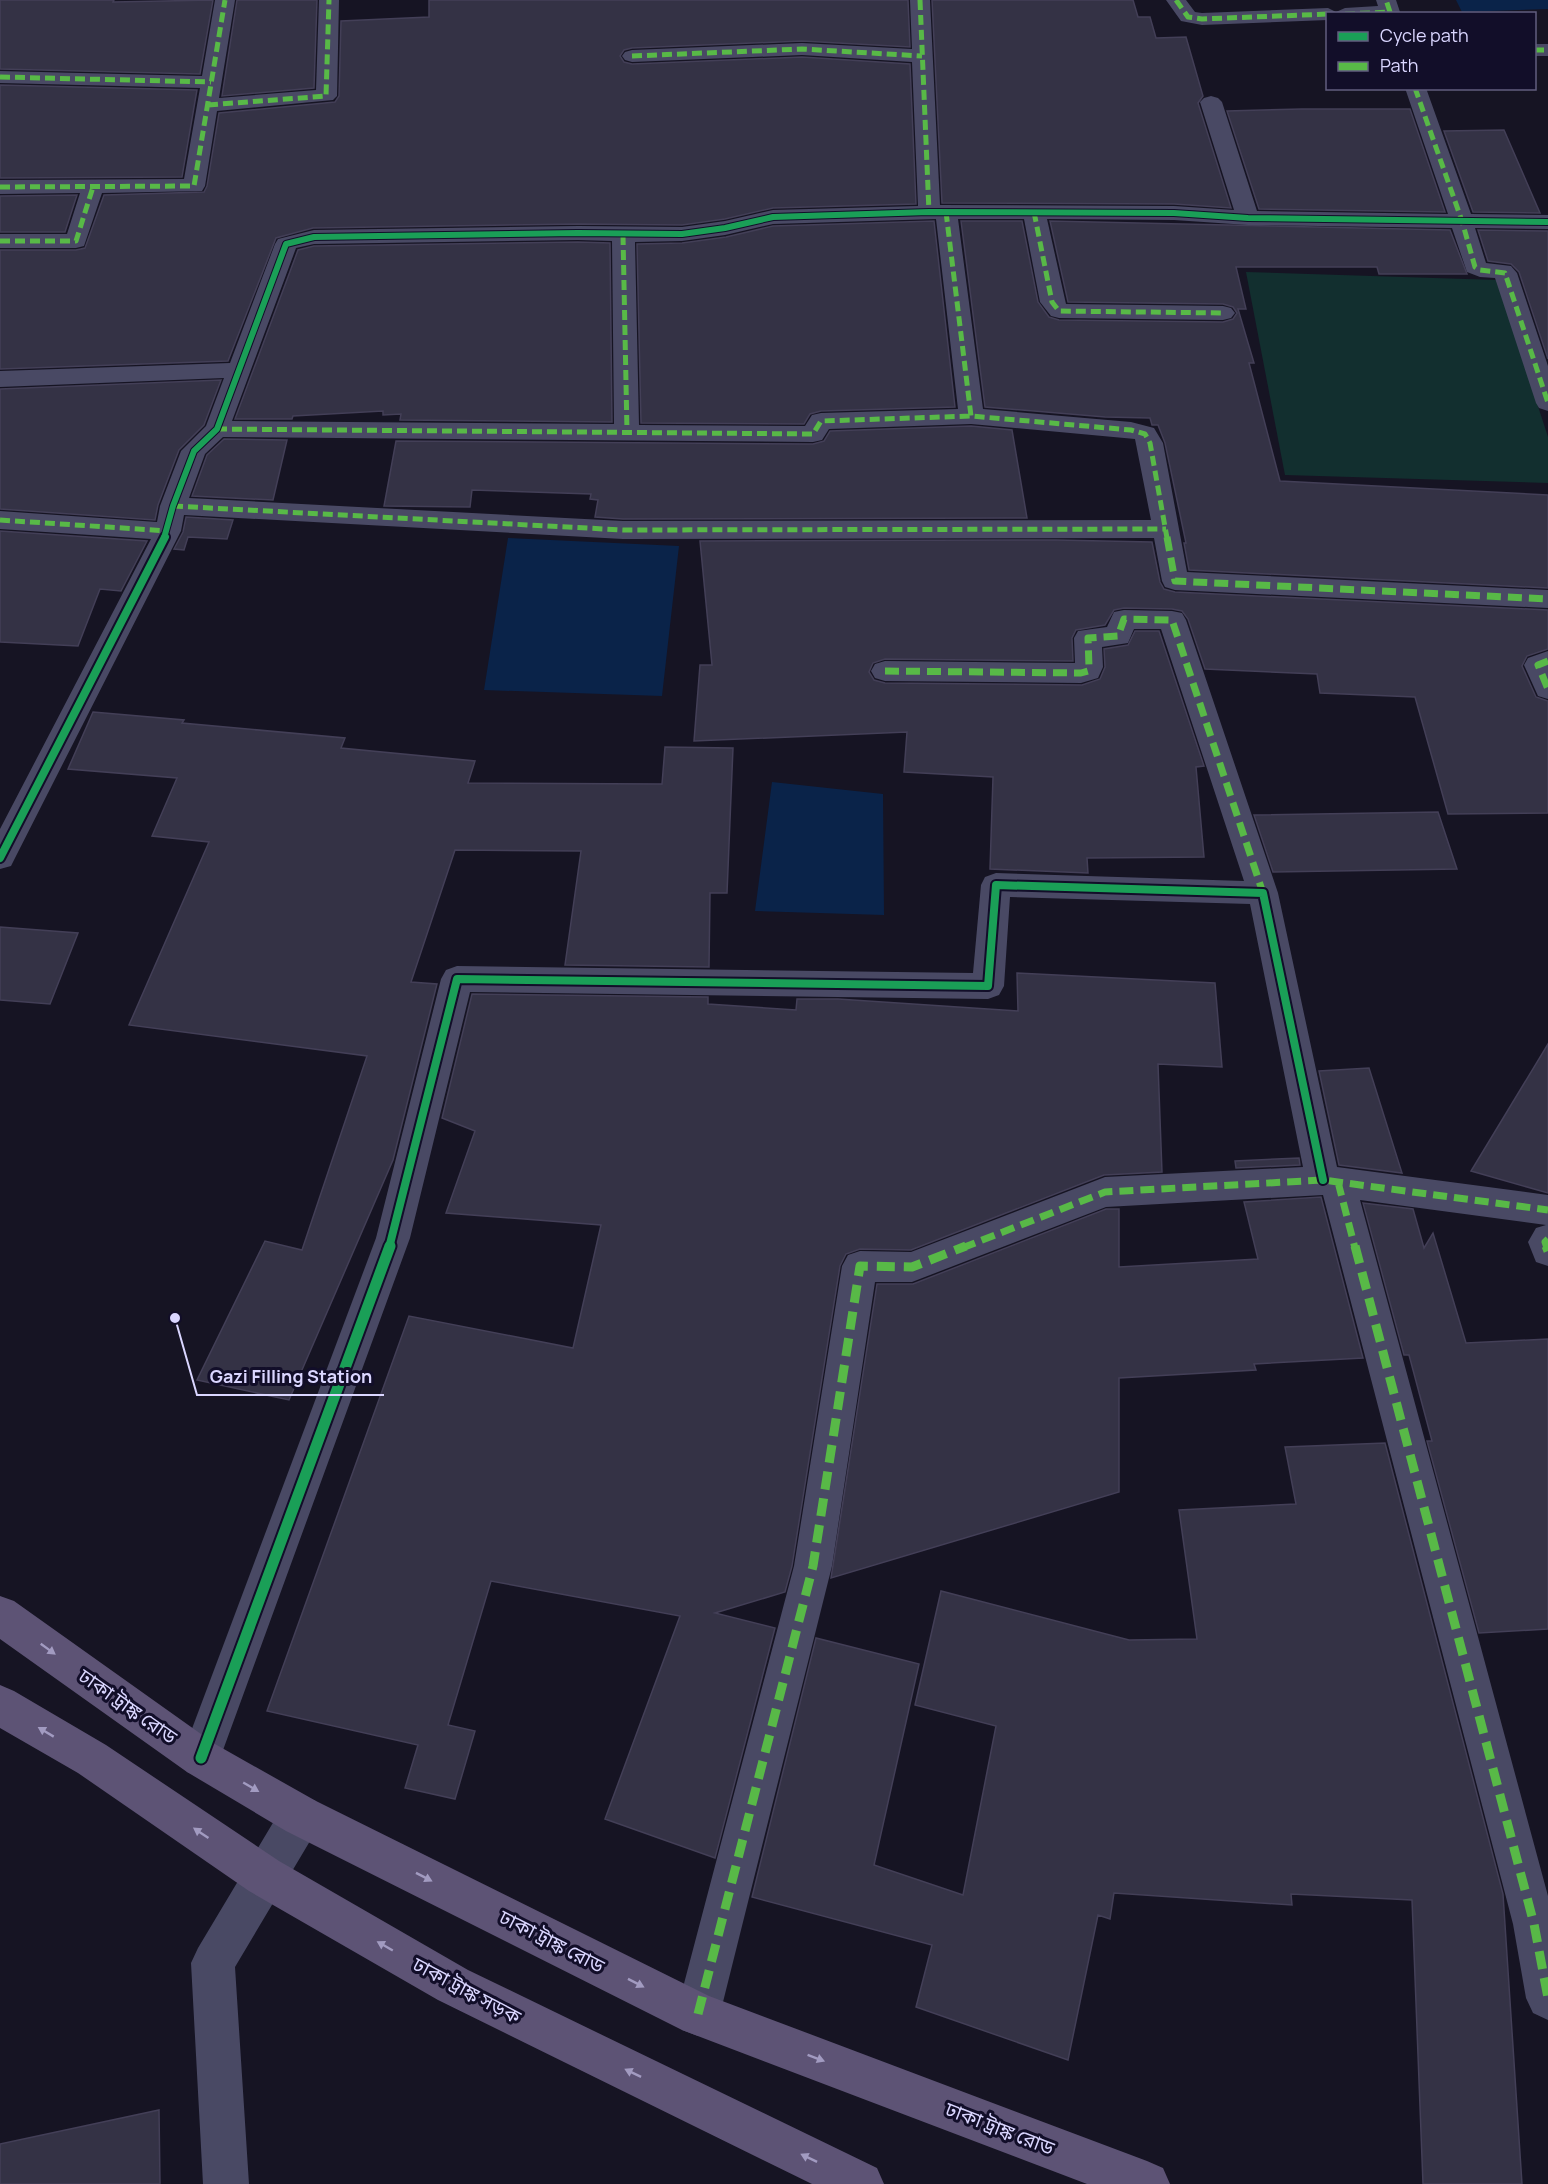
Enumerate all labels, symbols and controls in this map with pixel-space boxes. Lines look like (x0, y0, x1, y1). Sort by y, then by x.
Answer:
legend (1326, 12, 1536, 90)
text: Cycle path (1380, 23, 1469, 47)
text: Path (1380, 53, 1418, 77)
callout: Gazi Filling Station (197, 1359, 384, 1395)
text: Gazi Filling Station (210, 1364, 372, 1388)
one-way arrow (39, 1643, 55, 1655)
street label: ঢাকা ট্রাঙ্ক রোড (73, 1662, 183, 1750)
one-way arrow (37, 1727, 54, 1737)
one-way arrow (243, 1782, 260, 1792)
one-way arrow (193, 1828, 209, 1839)
one-way arrow (416, 1872, 433, 1882)
street label: ঢাকা ট্রাঙ্ক রোড (494, 1903, 610, 1979)
one-way arrow (376, 1941, 393, 1951)
street label: ঢাকা ট্রাঙ্ক সড়ক (407, 1950, 526, 2030)
one-way arrow (628, 1978, 645, 1988)
one-way arrow (807, 2054, 825, 2064)
one-way arrow (625, 2068, 642, 2078)
street label: ঢাকা ট্রাঙ্ক রোড (941, 2095, 1059, 2161)
one-way arrow (800, 2154, 817, 2163)

